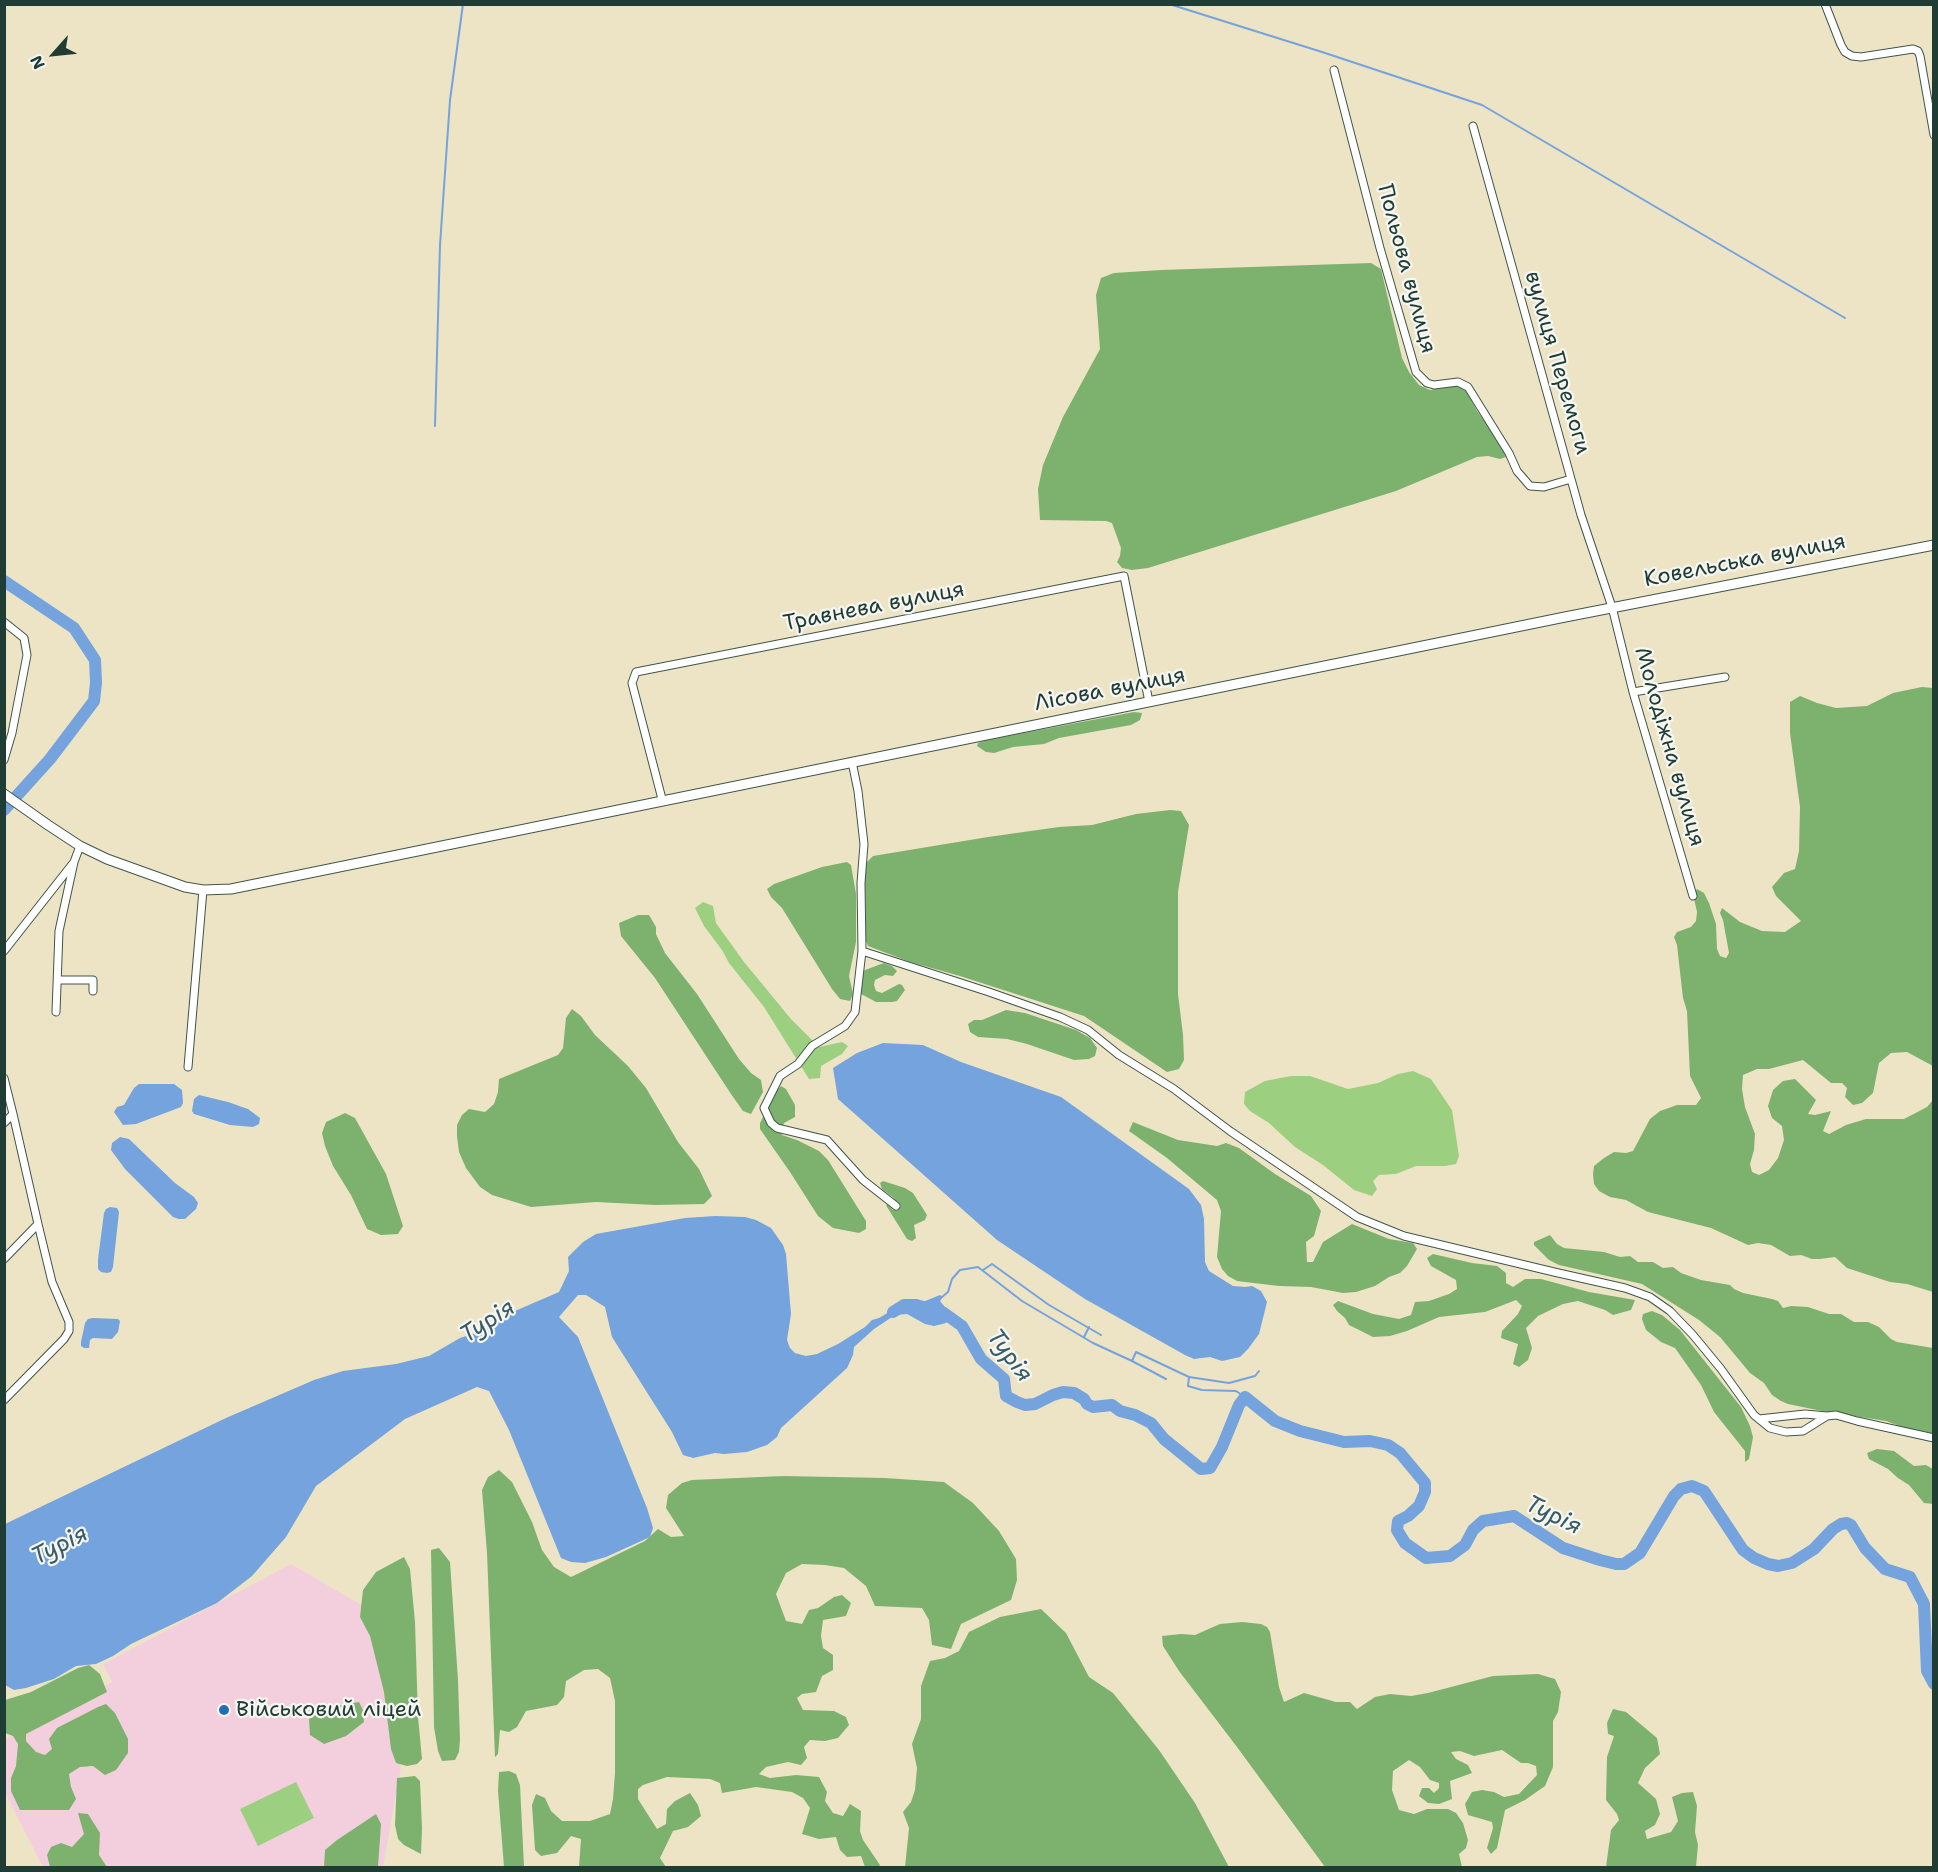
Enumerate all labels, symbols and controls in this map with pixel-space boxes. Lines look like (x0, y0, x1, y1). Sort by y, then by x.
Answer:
north arrow (24, 24, 84, 84)
text: N (25, 52, 50, 73)
street label: Польова вулиця (1371, 182, 1441, 356)
street label: вулиця Перемоги (1518, 268, 1596, 458)
street label: Ковельська вулиця (1642, 528, 1848, 594)
street label: Травнева вулиця (781, 576, 967, 638)
street label: Молодіжна вулиця (1628, 644, 1710, 850)
street label: Лісова вулиця (1032, 662, 1188, 718)
water label: Турія (455, 1294, 521, 1350)
water label: Турія (980, 1324, 1038, 1388)
water label: Турія (1520, 1490, 1586, 1542)
water label: Турія (27, 1520, 93, 1572)
place label: Військовий ліцей (236, 1697, 421, 1723)
marker: Військовий ліцей (217, 1703, 231, 1717)

